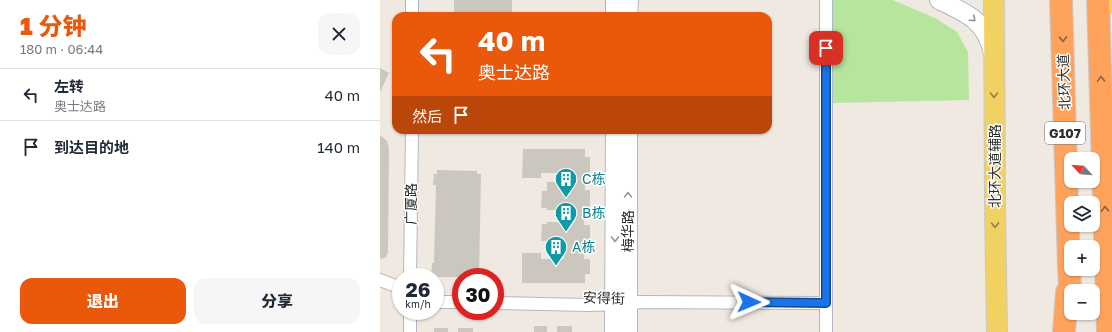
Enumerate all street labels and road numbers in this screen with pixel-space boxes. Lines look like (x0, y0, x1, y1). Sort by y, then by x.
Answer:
street label: 北环大道 (1054, 54, 1073, 110)
road number: G107 (1045, 122, 1085, 144)
street label: 北环大道辅路 (986, 124, 1003, 208)
street label: 广厦路 (402, 183, 419, 225)
street label: 梅华路 (619, 210, 636, 252)
street label: 安得街 (583, 288, 625, 307)

